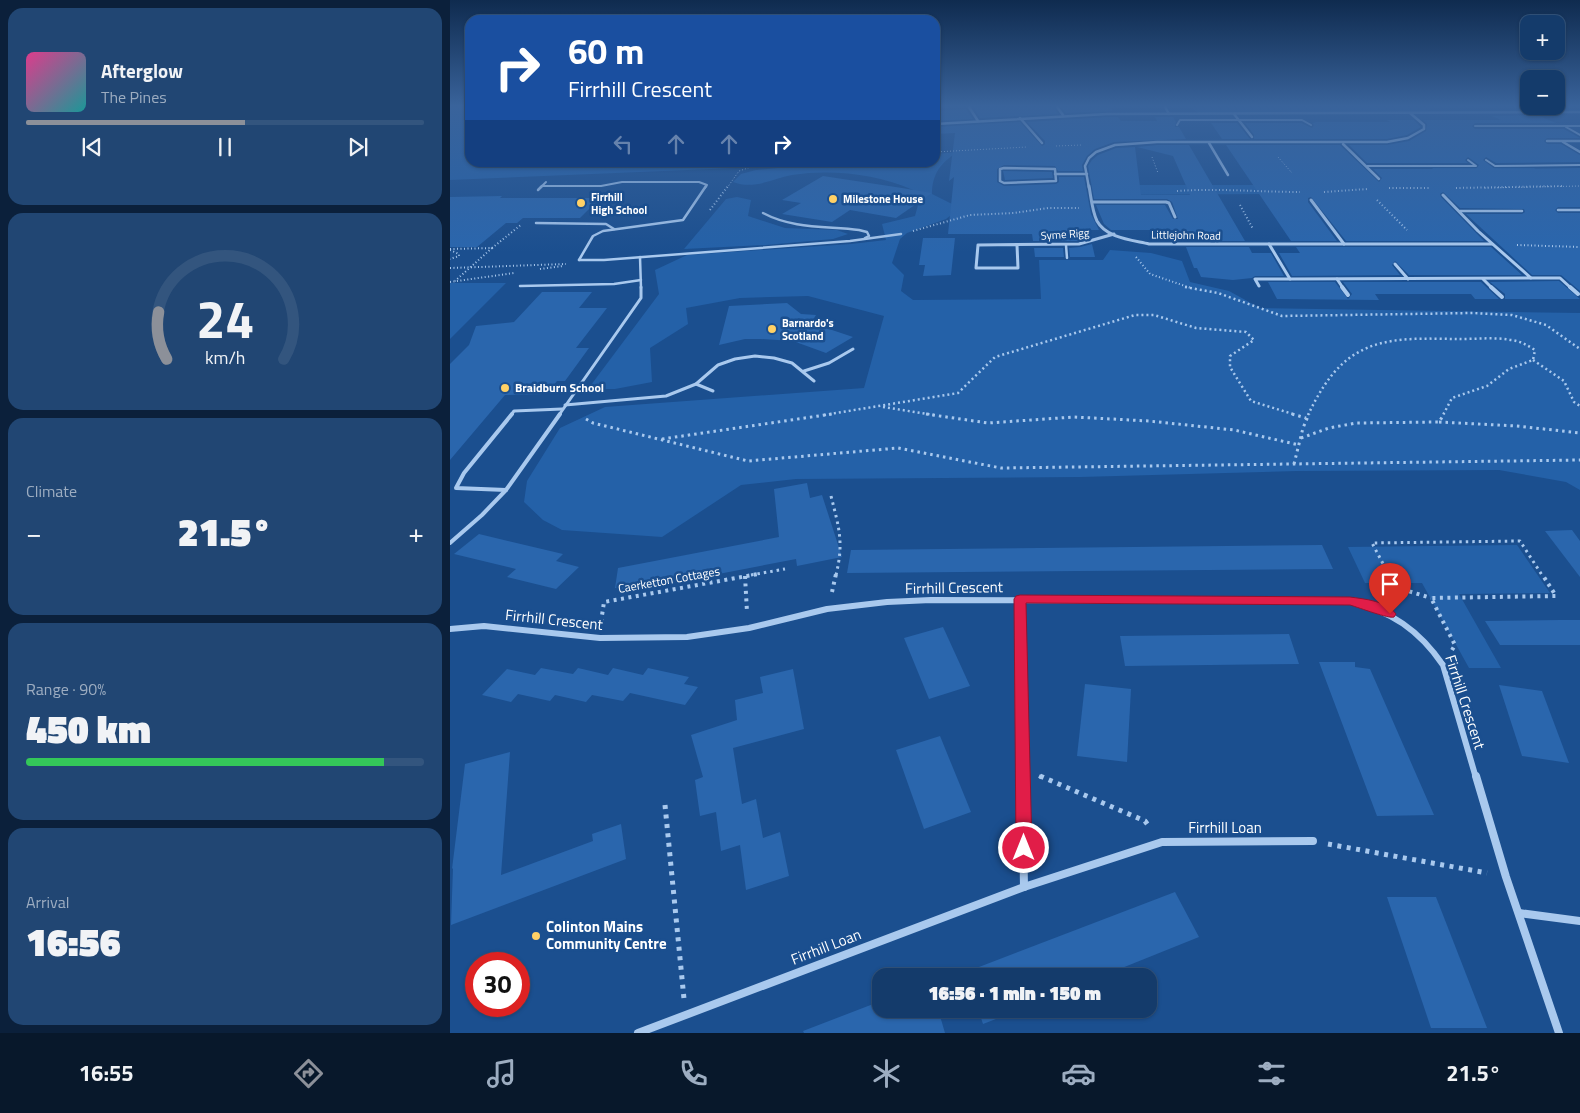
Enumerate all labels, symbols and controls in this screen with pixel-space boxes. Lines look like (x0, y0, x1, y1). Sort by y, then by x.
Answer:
map controls (1520, 15, 1565, 115)
button: + (1520, 15, 1565, 60)
text: 60 m (568, 24, 644, 78)
icon: right (485, 35, 550, 100)
text: Afterglow (101, 56, 183, 85)
button: − (1520, 70, 1565, 115)
text: Firrhill Crescent (568, 72, 712, 106)
text: The Pines (101, 85, 167, 109)
icon: left (609, 130, 637, 158)
icon: ahead (662, 130, 690, 158)
icon: ahead (715, 130, 743, 158)
icon: right (768, 130, 796, 158)
icon: previous (78, 133, 106, 161)
icon: pause (211, 133, 239, 161)
icon: next (344, 133, 372, 161)
place label: Firrhill High School (591, 189, 647, 218)
place label: Milestone House (843, 191, 924, 207)
marker: Milestone House (827, 193, 839, 205)
marker: Firrhill High School (575, 197, 587, 209)
street label: Syme Rigg (1040, 224, 1090, 244)
street label: Littlejohn Road (1151, 226, 1221, 244)
text: 24 (196, 279, 254, 358)
place label: Barnardo's Scotland (782, 315, 834, 344)
marker: Barnardo's Scotland (766, 323, 778, 335)
text: km/h (205, 344, 245, 371)
place label: Braidburn School (515, 378, 604, 397)
marker: Braidburn School (499, 382, 511, 394)
text: Climate (26, 479, 77, 503)
text: 21.5° (178, 503, 272, 561)
text: − (26, 511, 42, 554)
text: + (408, 511, 424, 554)
street label: Caerketton Cottages (616, 561, 722, 598)
pin (1369, 563, 1411, 614)
icon: arrive (1376, 570, 1404, 598)
street label: Firrhill Crescent (905, 575, 1004, 600)
street label: Firrhill Crescent (504, 603, 605, 636)
street label: Firrhill Crescent (1439, 652, 1492, 753)
text: Range · 90% (26, 677, 106, 701)
text: 450 km (26, 700, 151, 758)
street label: Firrhill Loan (1188, 816, 1262, 839)
position arrow (997, 821, 1049, 873)
text: Arrival (26, 890, 69, 914)
text: 16:56 (26, 913, 121, 971)
place label: Colinton Mains Community Centre (546, 915, 667, 955)
street label: Firrhill Loan (787, 923, 864, 970)
marker: Colinton Mains Community Centre (530, 930, 542, 942)
speed limit sign: 30 (465, 952, 530, 1017)
text: 16:56 · 1 min · 150 m (928, 978, 1101, 1007)
text: 16:55 (79, 1056, 134, 1090)
icon: directions (291, 1056, 326, 1091)
icon: music (484, 1056, 519, 1091)
icon: phone (676, 1056, 711, 1091)
icon: climate (869, 1056, 904, 1091)
icon: car (1061, 1056, 1096, 1091)
icon: filters (1254, 1056, 1289, 1091)
text: 21.5° (1446, 1056, 1501, 1090)

